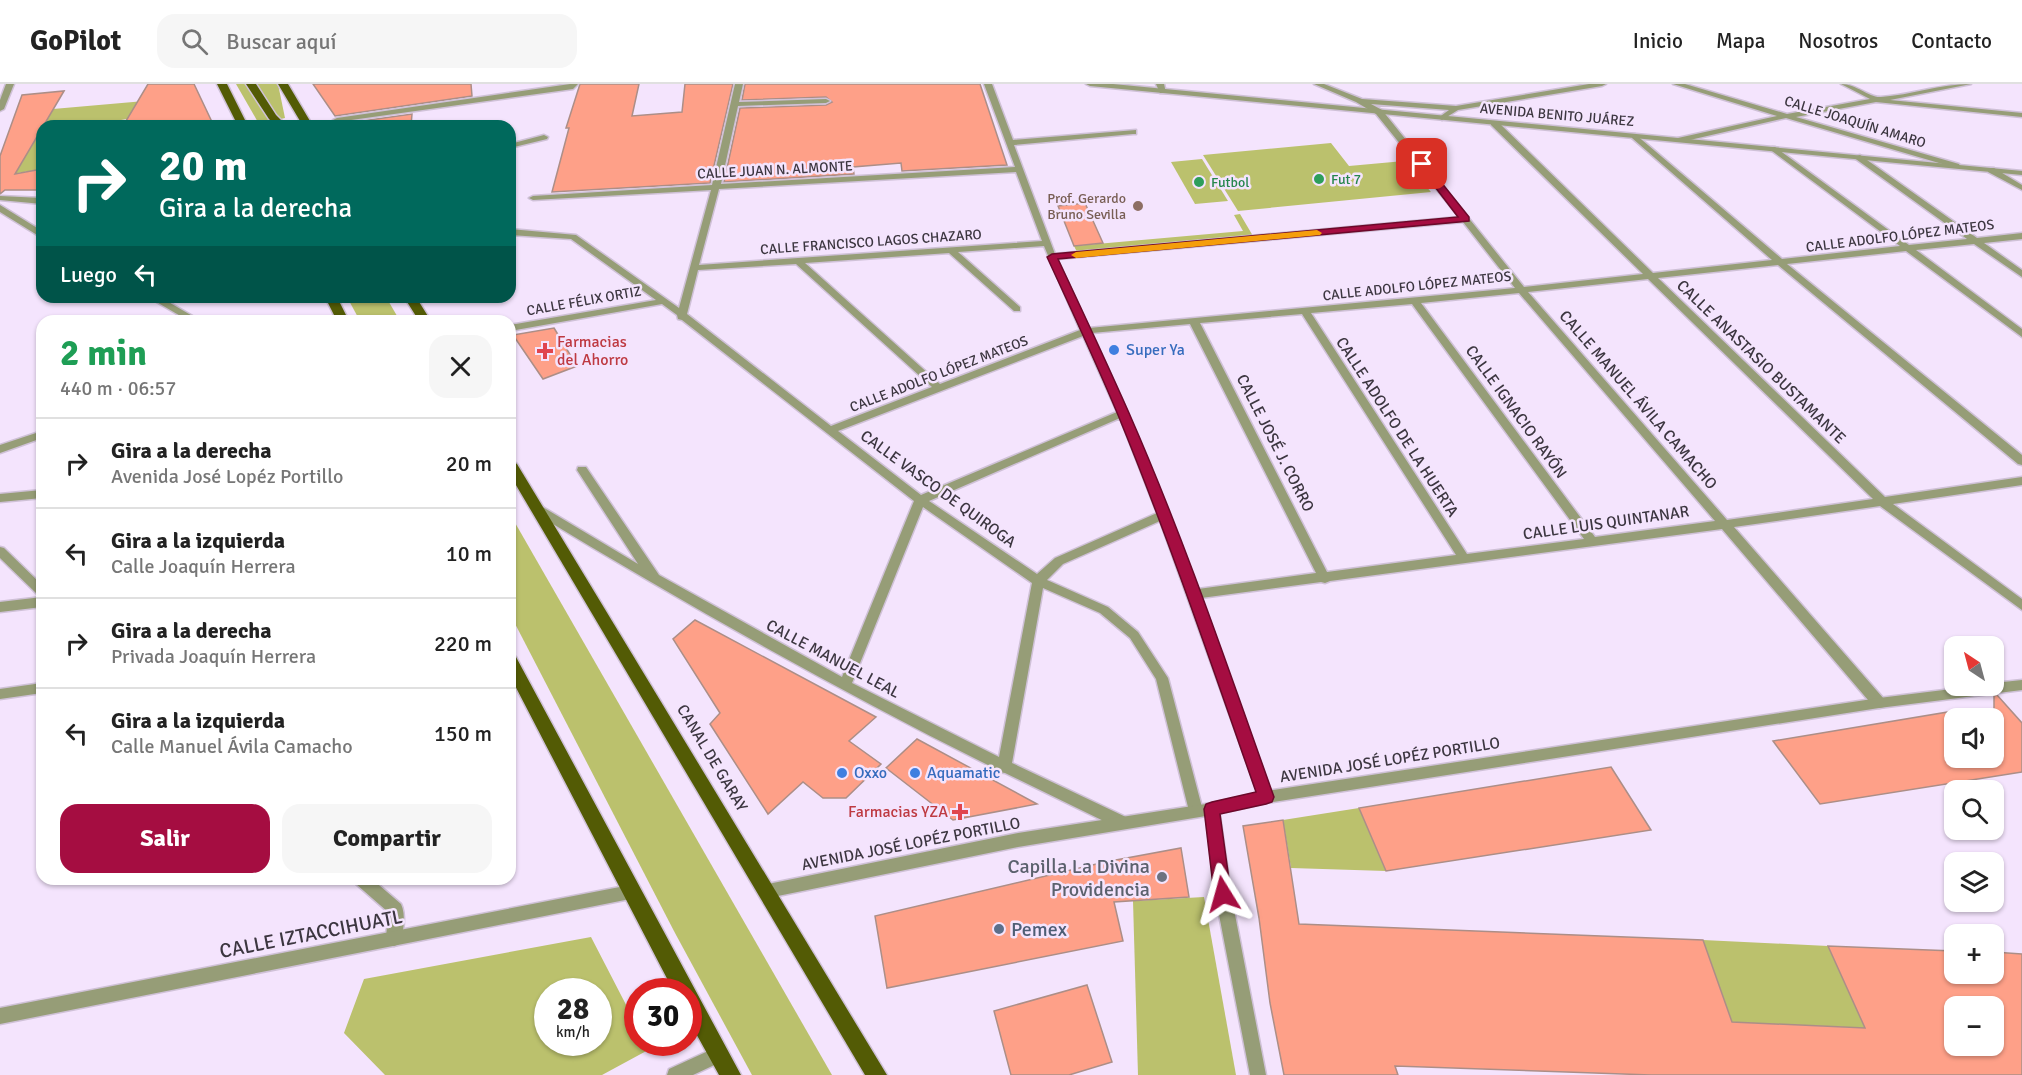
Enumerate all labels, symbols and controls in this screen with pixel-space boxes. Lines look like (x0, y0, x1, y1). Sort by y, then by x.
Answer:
search box (157, 14, 577, 68)
text: GoPilot (30, 24, 121, 58)
icon: search (178, 25, 211, 58)
text: Buscar aquí (226, 28, 336, 55)
text: Inicio (1633, 28, 1683, 54)
text: Mapa (1716, 28, 1765, 54)
text: Nosotros (1798, 28, 1878, 54)
text: Contacto (1911, 28, 1992, 54)
street label: CALLE JOAQUÍN AMARO (1782, 92, 1928, 152)
street label: AVENIDA BENITO JUÁREZ (1479, 100, 1635, 130)
pin (1396, 138, 1447, 189)
text: 20 m (159, 141, 248, 192)
icon: right (60, 144, 138, 222)
icon: arrive (1405, 147, 1438, 180)
street label: CALLE JUAN N. ALMONTE (697, 157, 853, 183)
place label: Fut 7 (1331, 171, 1361, 188)
marker: Fut 7 (1312, 172, 1326, 186)
place label: Futbol (1211, 174, 1249, 191)
marker: Futbol (1192, 175, 1206, 189)
place label: Prof. Gerardo Bruno Sevilla (1047, 190, 1126, 223)
text: Gira a la derecha (159, 192, 352, 225)
marker: Prof. Gerardo Bruno Sevilla (1131, 199, 1145, 213)
street label: CALLE ADOLFO LÓPEZ MATEOS (1805, 216, 1995, 256)
street label: CALLE FRANCISCO LAGOS CHAZARO (760, 226, 982, 258)
icon: left (129, 258, 162, 291)
text: Luego (60, 261, 117, 288)
street label: CALLE ADOLFO LÓPEZ MATEOS (1322, 268, 1512, 304)
street label: CALLE ANASTASIO BUSTAMANTE (1672, 276, 1850, 448)
street label: CALLE FÉLIX ORTIZ (525, 282, 643, 319)
street label: CALLE MANUEL ÁVILA CAMACHO (1555, 306, 1721, 494)
text: 2 min (60, 331, 147, 376)
place label: Farmacias del Ahorro (557, 332, 628, 370)
street label: CALLE ADOLFO LÓPEZ MATEOS (847, 332, 1031, 416)
street label: CALLE ADOLFO DE LA HUERTA (1331, 333, 1463, 521)
button: close (429, 335, 492, 398)
place label: Super Ya (1126, 340, 1185, 360)
street label: CALLE IGNACIO RAYÓN (1461, 341, 1571, 483)
marker: Super Ya (1107, 343, 1121, 357)
marker: Farmacias del Ahorro (538, 344, 552, 358)
street label: CALLE JOSÉ J. CORRO (1232, 371, 1318, 515)
text: 440 m · 06:57 (60, 376, 176, 401)
street label: CALLE VASCO DE QUIROGA (856, 426, 1020, 552)
text: Gira a la derecha (111, 437, 272, 464)
icon: right (60, 447, 93, 480)
text: 20 m (446, 450, 492, 477)
text: Avenida José Lopéz Portillo (111, 464, 343, 489)
street label: CALLE LUIS QUINTANAR (1522, 501, 1691, 545)
text: Gira a la izquierda (111, 527, 285, 554)
icon: left (60, 537, 93, 570)
text: 10 m (446, 540, 492, 567)
text: Calle Joaquín Herrera (111, 554, 296, 579)
street label: CALLE MANUEL LEAL (763, 615, 903, 703)
text: Gira a la derecha (111, 617, 272, 644)
icon: right (60, 627, 93, 660)
text: 220 m (434, 630, 492, 657)
north arrow (1944, 636, 2004, 696)
map controls (1944, 636, 2004, 1056)
text: Privada Joaquín Herrera (111, 644, 316, 669)
street label: CANAL DE GARAY (672, 701, 752, 815)
text: Gira a la izquierda (111, 707, 285, 734)
button: sound (1944, 708, 2004, 768)
icon: left (60, 717, 93, 750)
text: 150 m (434, 720, 492, 747)
street label: AVENIDA JOSÉ LOPÉZ PORTILLO (1279, 733, 1501, 787)
text: Calle Manuel Ávila Camacho (111, 734, 353, 759)
place label: Oxxo (854, 763, 887, 783)
place label: Aquamatic (927, 763, 1000, 783)
marker: Oxxo (835, 766, 849, 780)
marker: Aquamatic (908, 766, 922, 780)
button: search (1944, 780, 2004, 840)
place label: Farmacias YZA (848, 802, 948, 822)
button: Salir (60, 804, 270, 873)
button: Compartir (282, 804, 492, 873)
marker: Farmacias YZA (953, 805, 967, 819)
street label: AVENIDA JOSÉ LOPÉZ PORTILLO (800, 813, 1022, 875)
button: layers (1944, 852, 2004, 912)
place label: Capilla La Divina Providencia (1008, 854, 1150, 902)
position arrow (1191, 862, 1255, 926)
marker: Capilla La Divina Providencia (1155, 870, 1169, 884)
street label: CALLE IZTACCIHUATL (217, 904, 405, 964)
place label: Pemex (1011, 917, 1067, 942)
marker: Pemex (992, 922, 1006, 936)
button: + (1944, 924, 2004, 984)
speed limit sign: 30 (624, 978, 702, 1056)
text: 28 (557, 991, 589, 1028)
button: − (1944, 996, 2004, 1056)
text: km/h (556, 1023, 590, 1041)

